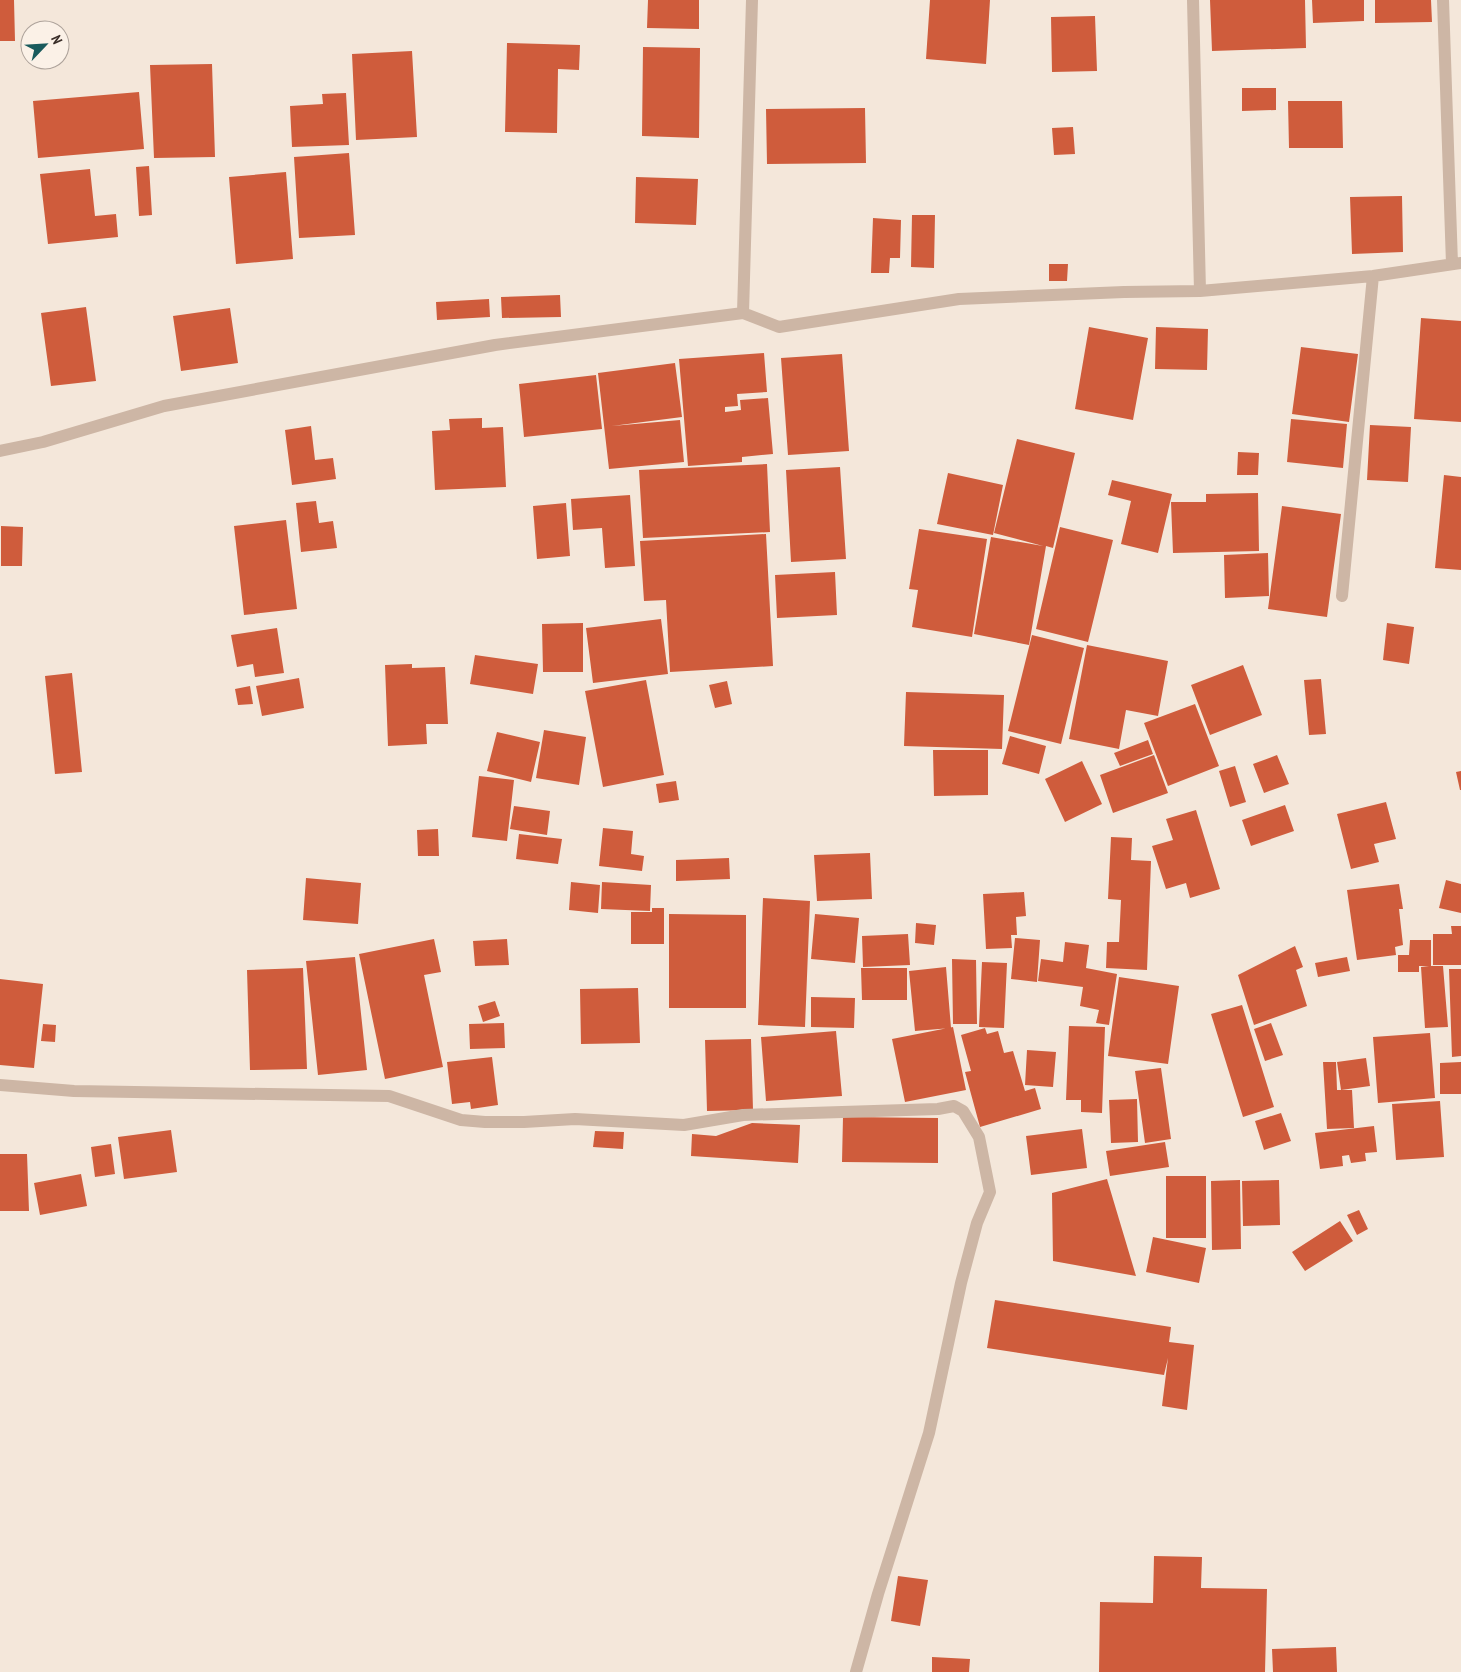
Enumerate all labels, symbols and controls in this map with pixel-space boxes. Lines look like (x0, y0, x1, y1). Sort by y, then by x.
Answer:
north arrow (20, 20, 70, 70)
text: N (47, 32, 67, 47)

